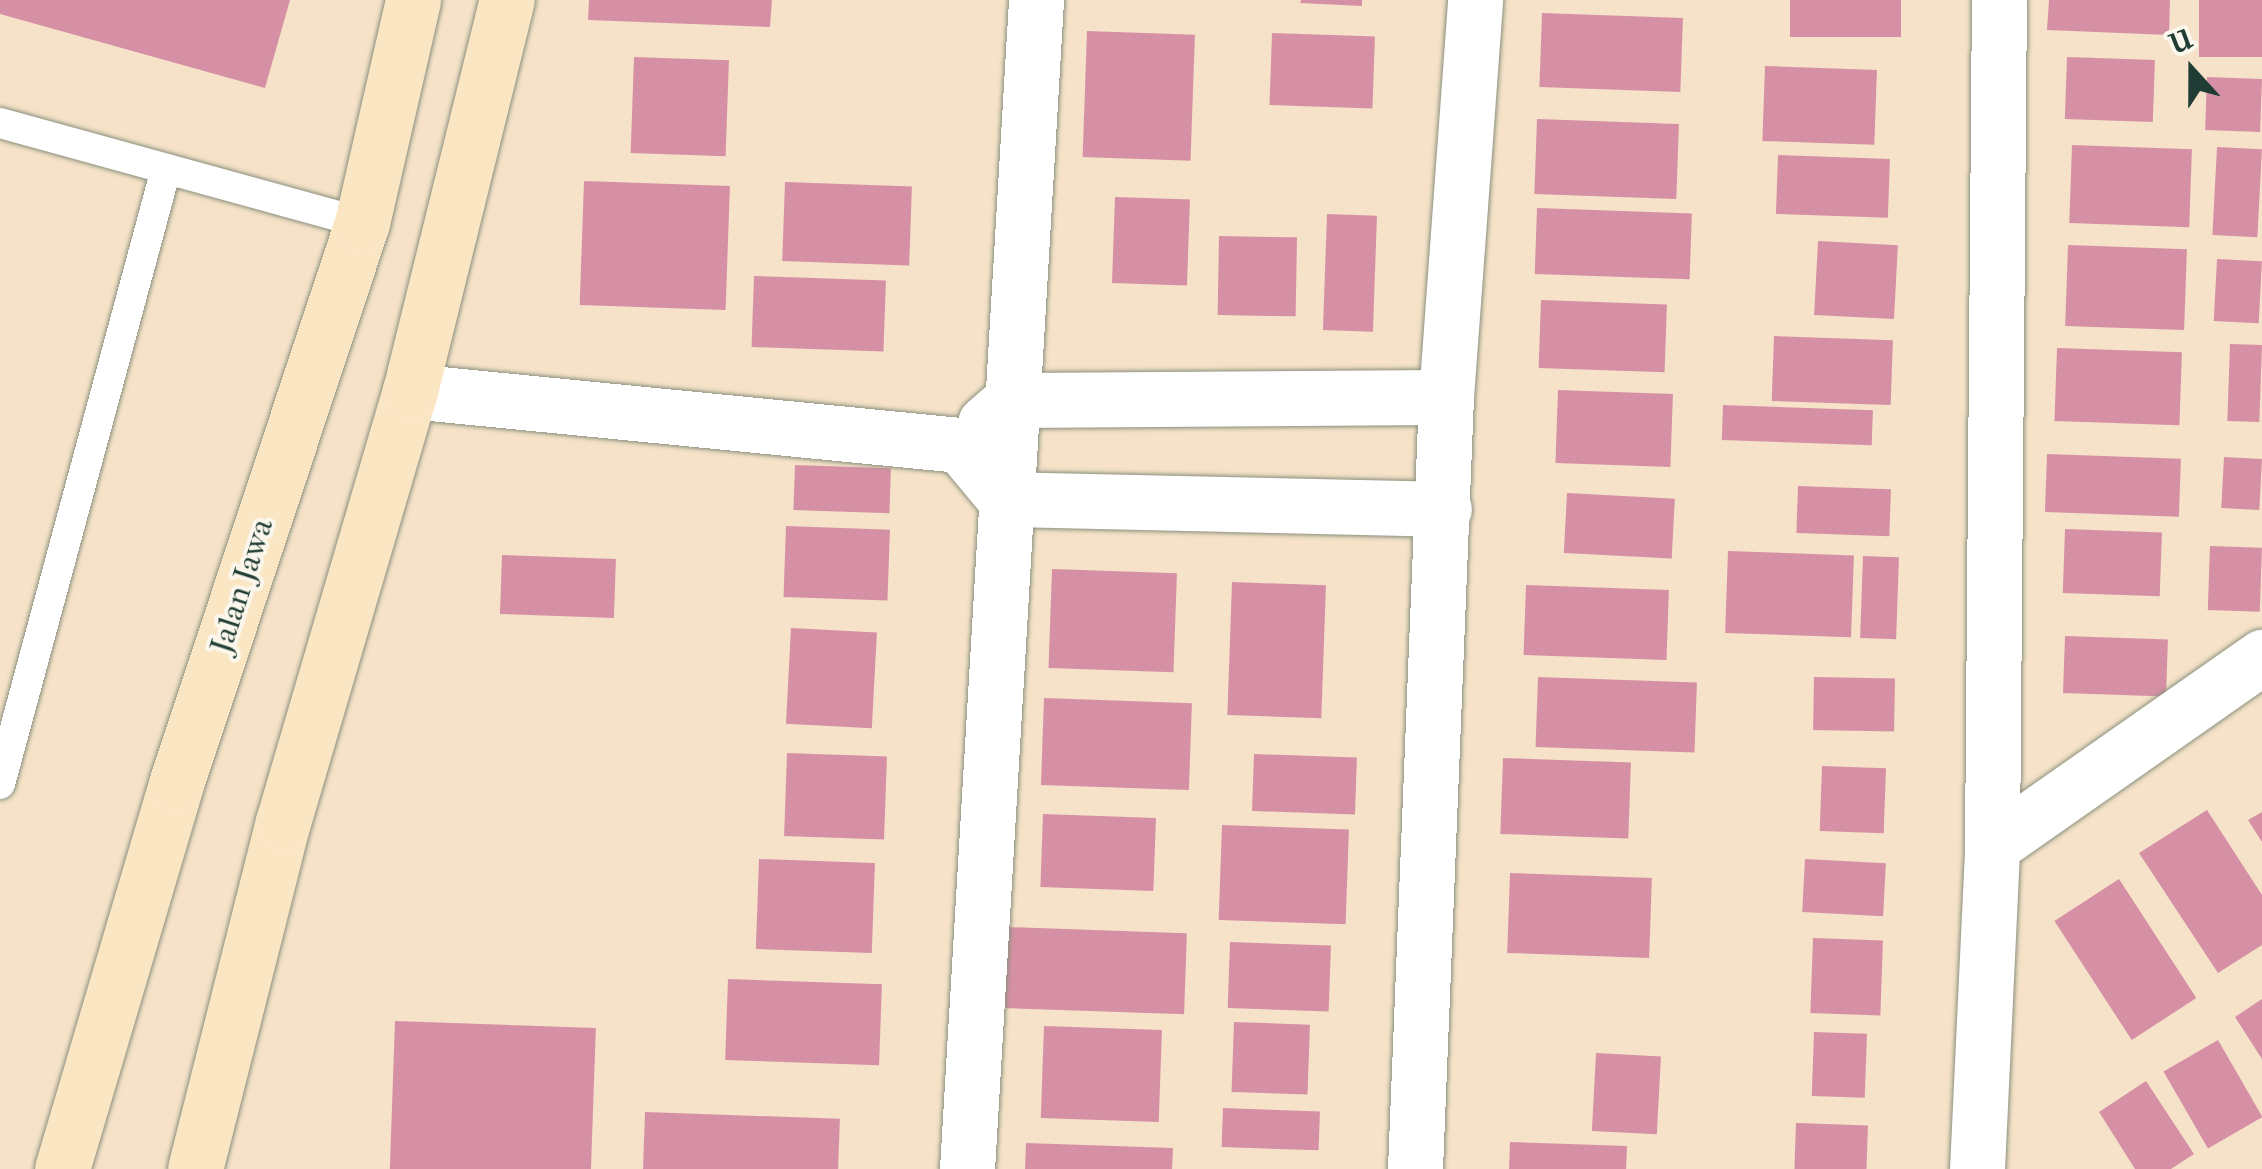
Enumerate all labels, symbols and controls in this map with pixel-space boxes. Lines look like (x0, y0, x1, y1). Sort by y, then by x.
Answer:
north arrow (2142, 20, 2242, 120)
text: U (2165, 22, 2197, 61)
street label: Jalan Jawa (202, 514, 282, 658)

